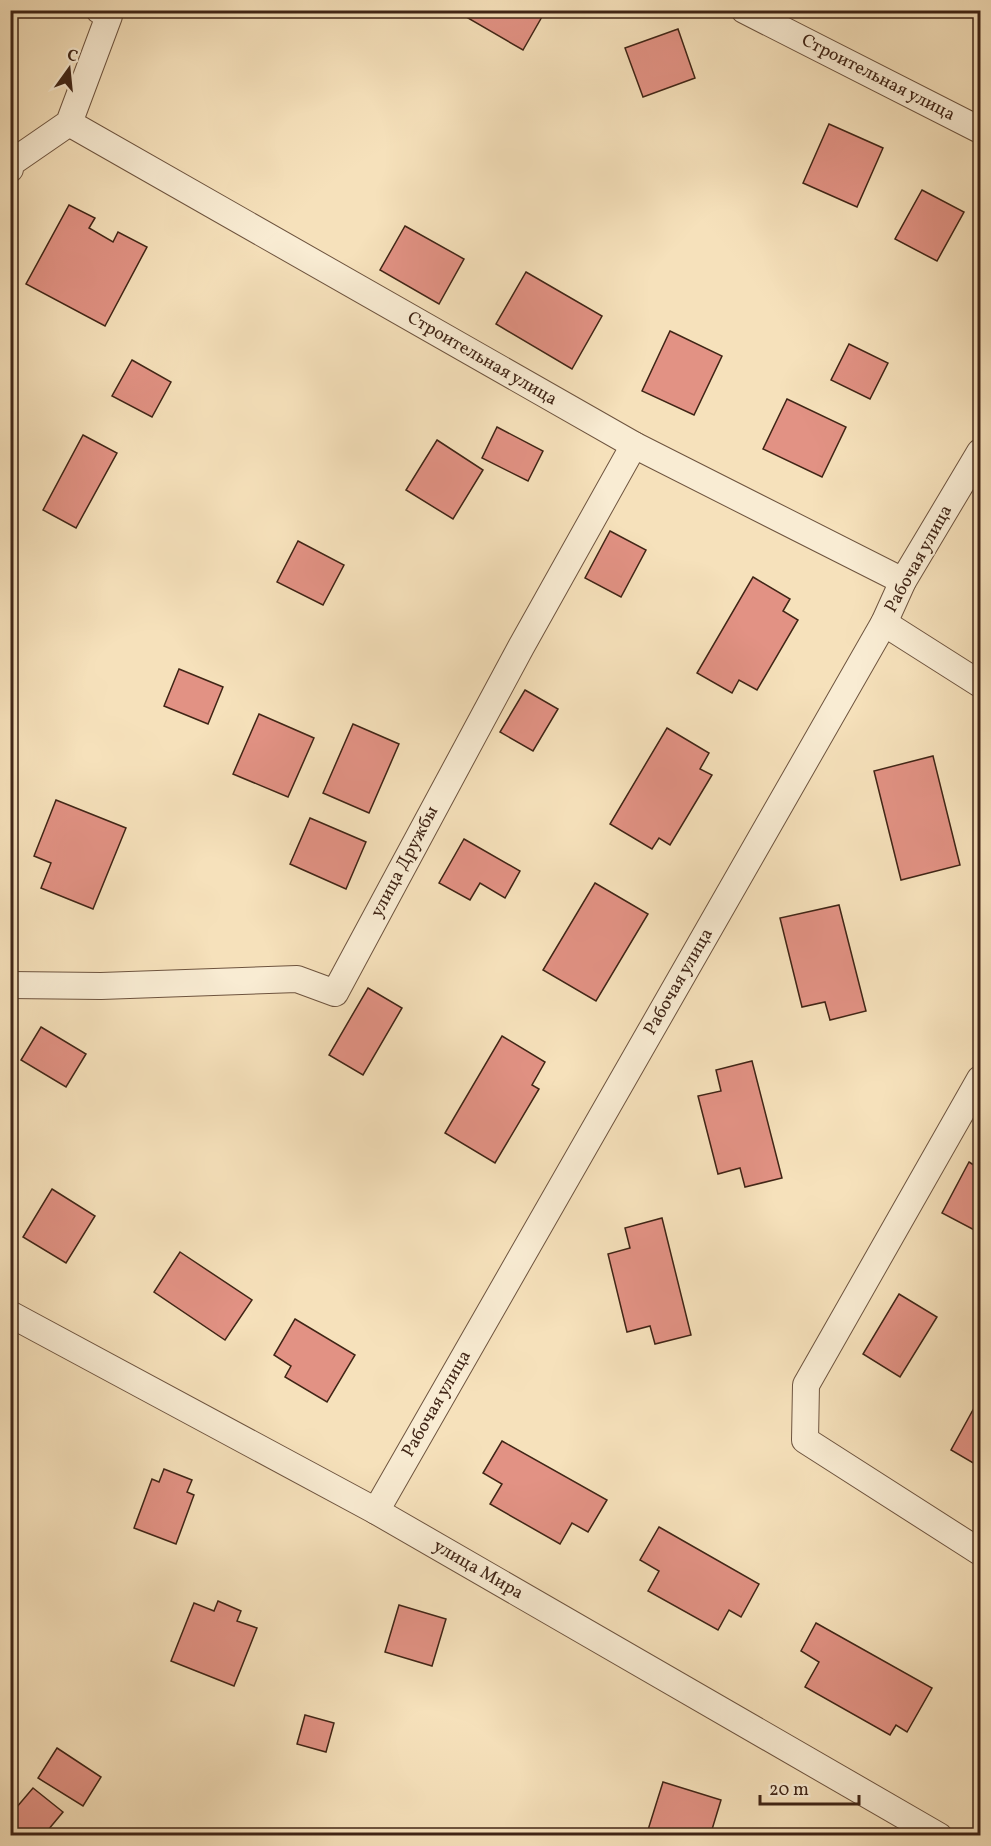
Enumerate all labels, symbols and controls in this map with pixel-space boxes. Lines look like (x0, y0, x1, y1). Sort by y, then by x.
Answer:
street label: Строительная улица (797, 28, 959, 128)
north arrow (39, 39, 99, 99)
text: С (65, 44, 80, 68)
street label: Строительная улица (402, 306, 562, 412)
street label: Рабочая улица (879, 501, 959, 617)
street label: улица Дружбы (365, 802, 445, 922)
street label: Рабочая улица (638, 924, 720, 1040)
street label: Рабочая улица (396, 1346, 478, 1462)
street label: улица Мира (428, 1534, 528, 1606)
scale bar (760, 1768, 859, 1806)
text: 20 m (769, 1778, 809, 1803)

